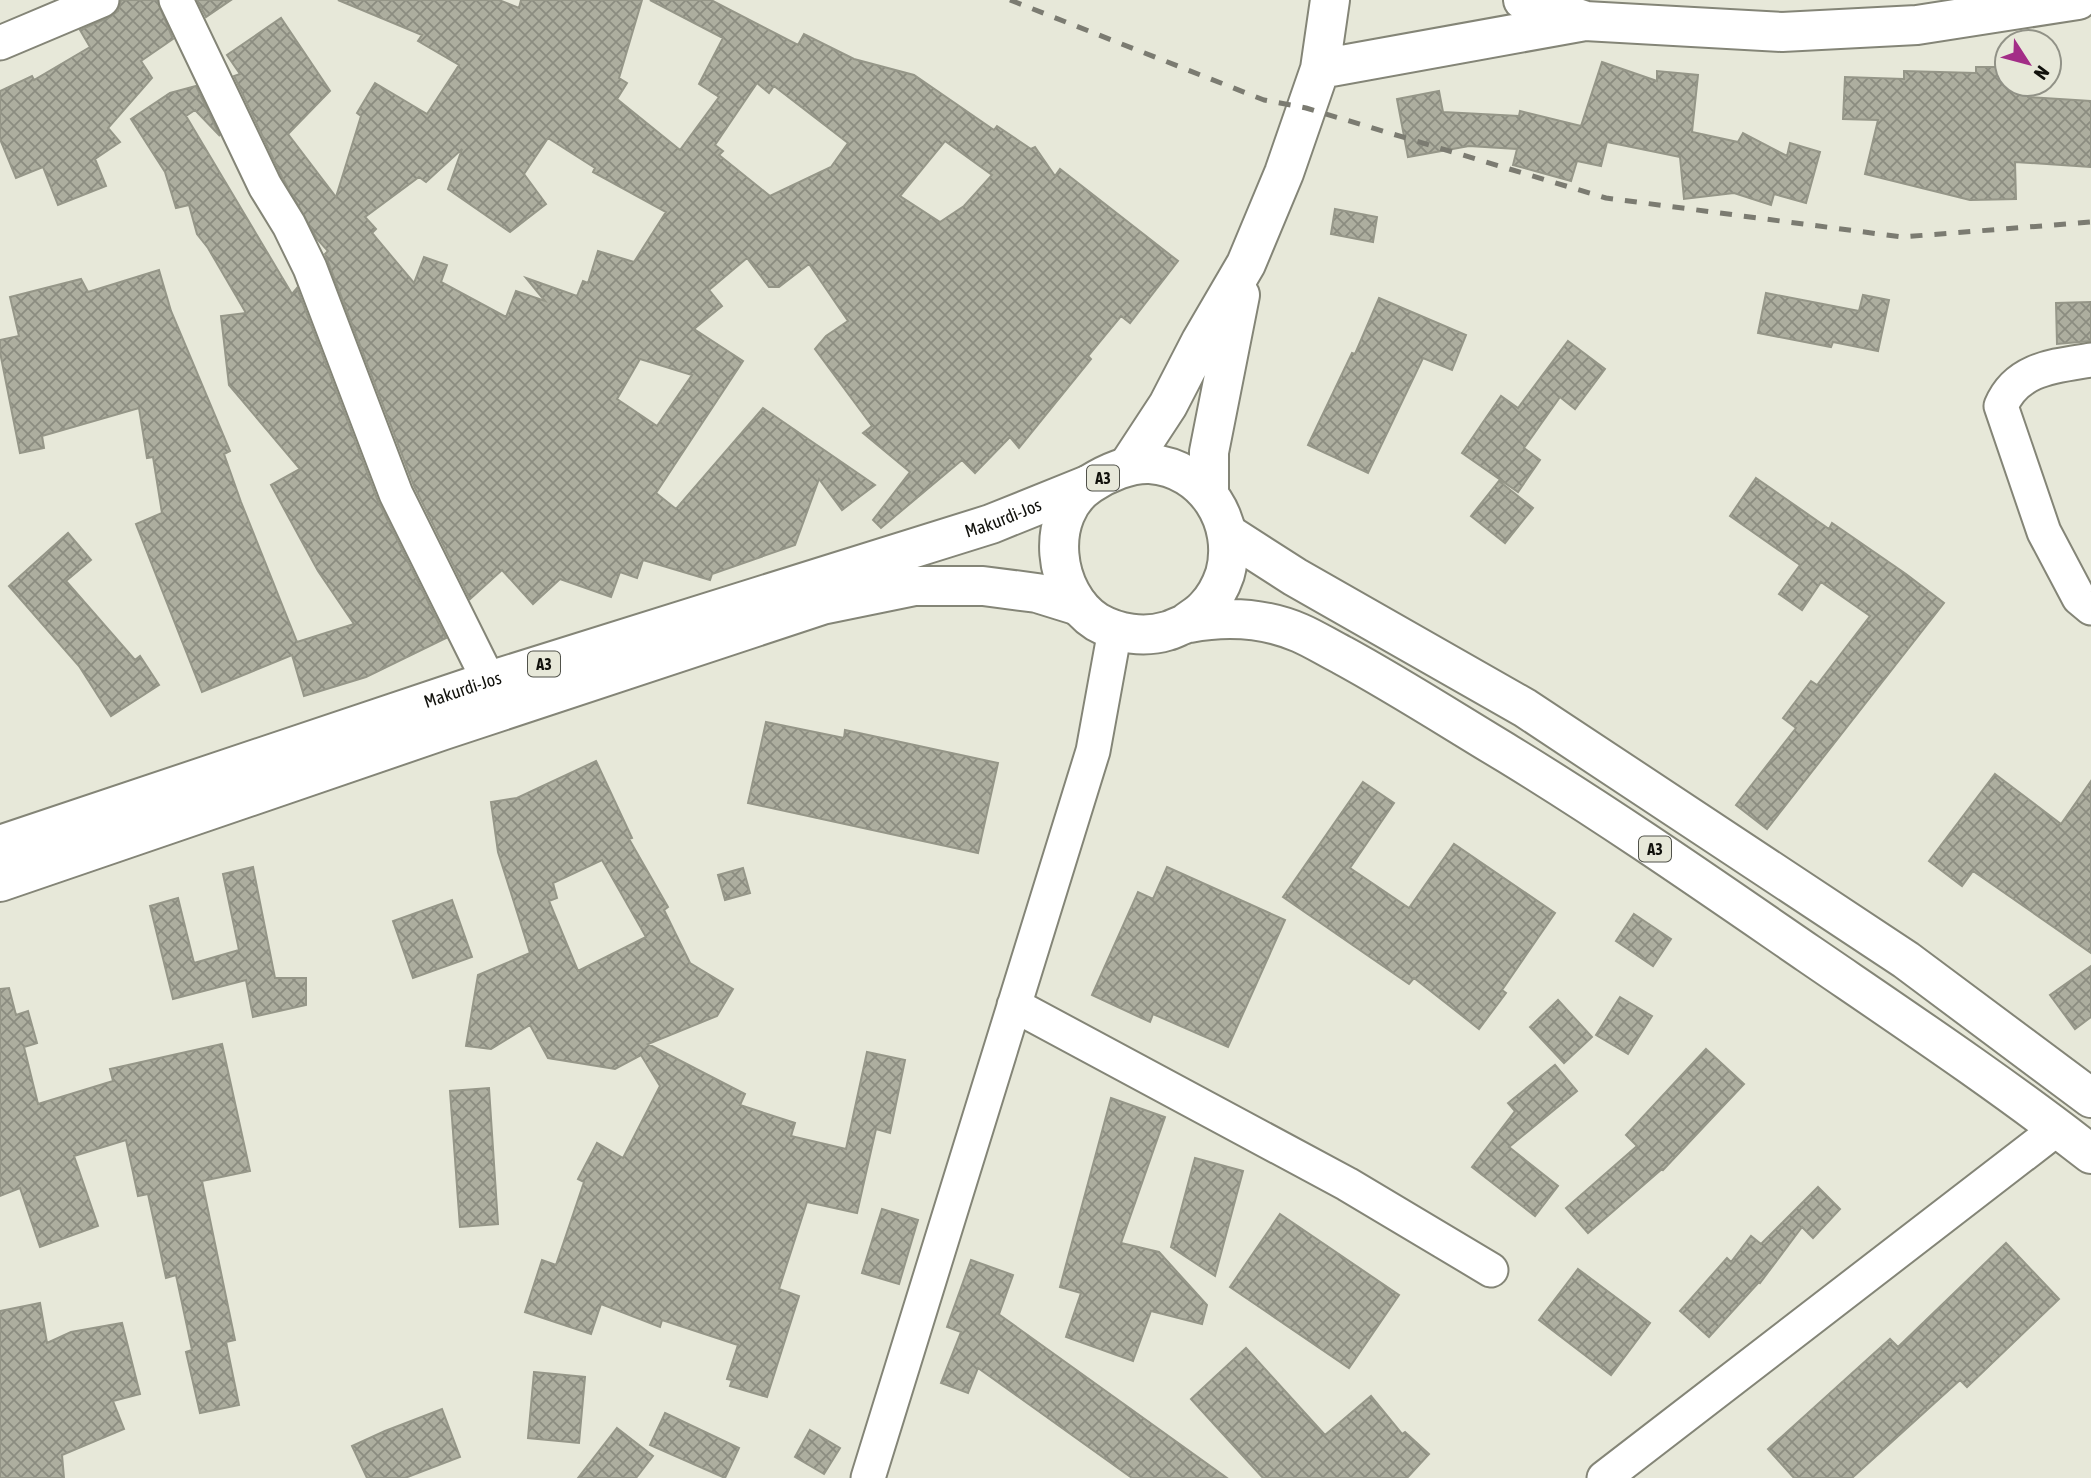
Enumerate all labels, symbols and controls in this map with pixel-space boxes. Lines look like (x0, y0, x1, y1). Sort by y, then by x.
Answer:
north arrow (1993, 28, 2063, 98)
text: N (2030, 62, 2054, 84)
road number: A3 (1087, 466, 1119, 491)
street label: Makurdi-Jos (962, 494, 1044, 542)
road number: A3 (528, 652, 560, 677)
street label: Makurdi-Jos (421, 667, 504, 712)
road number: A3 (1639, 836, 1671, 862)

